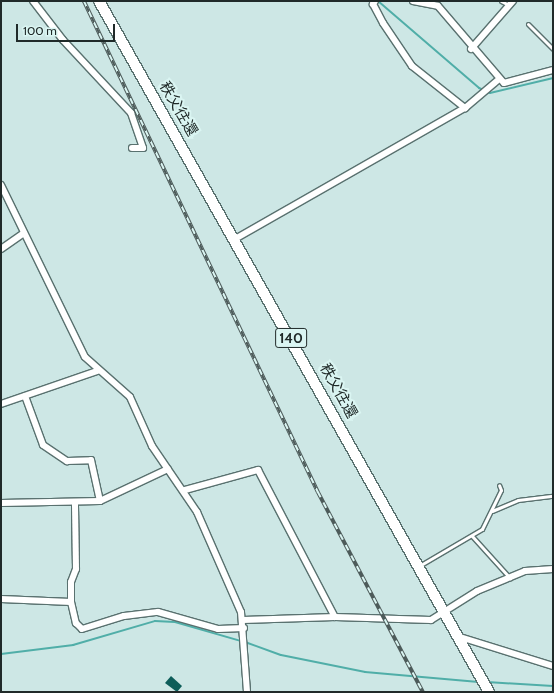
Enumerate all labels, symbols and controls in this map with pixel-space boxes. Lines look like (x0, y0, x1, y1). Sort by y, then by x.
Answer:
scale bar (18, 16, 117, 42)
text: 100 m (23, 23, 57, 38)
street label: 秩父往還 (155, 79, 201, 139)
road number: 140 (275, 326, 307, 350)
street label: 秩父往還 (316, 360, 360, 422)

